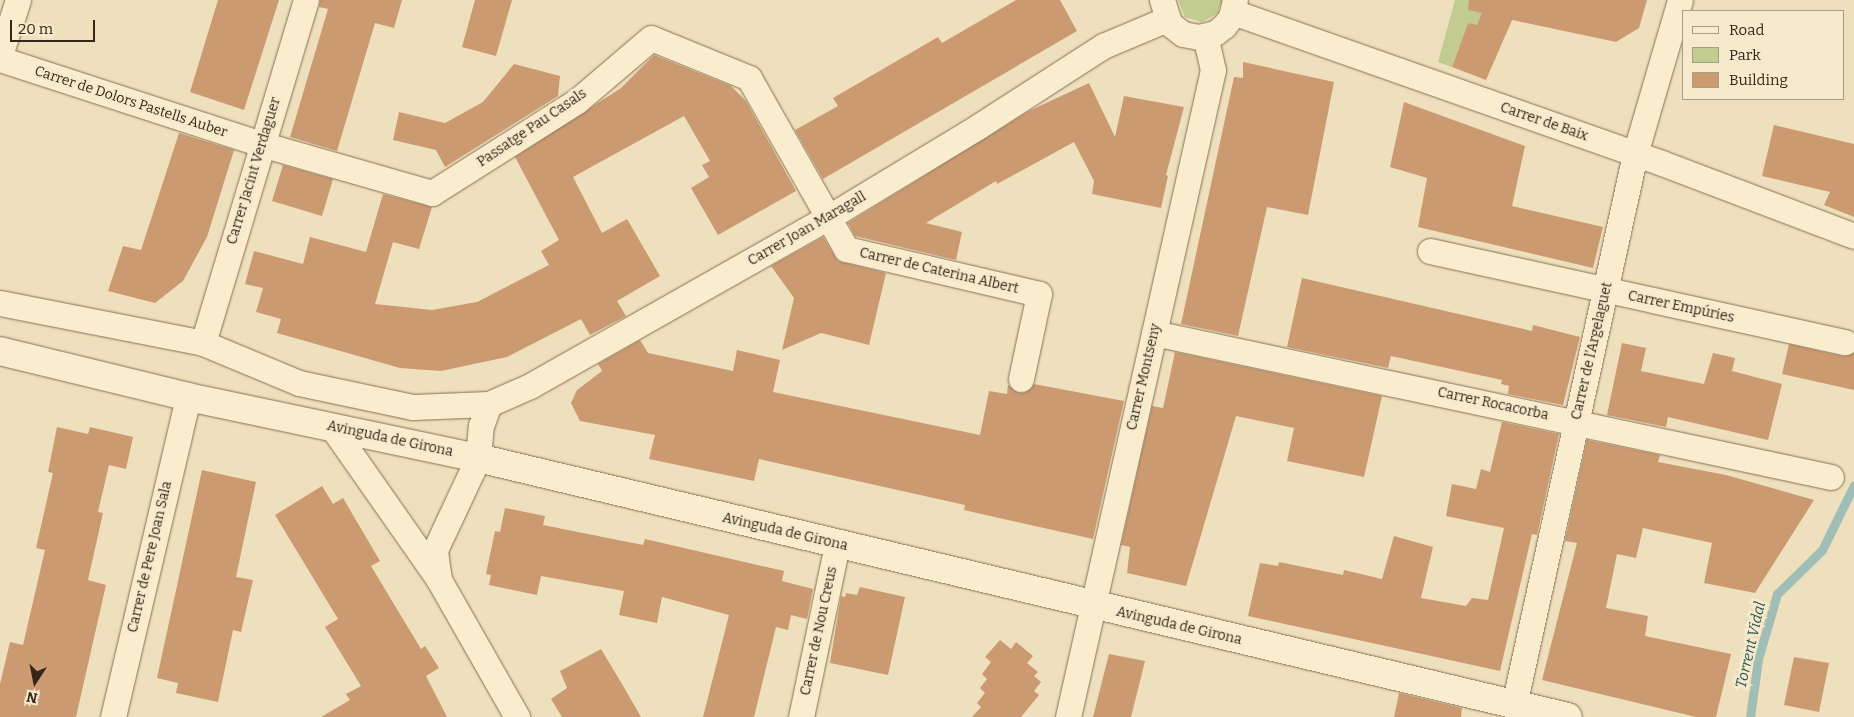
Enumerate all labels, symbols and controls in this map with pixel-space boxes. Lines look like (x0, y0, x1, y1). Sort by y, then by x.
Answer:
scale bar (12, 10, 98, 42)
legend (1682, 10, 1844, 100)
text: 20 m (18, 20, 53, 38)
text: Road (1729, 21, 1764, 39)
text: Park (1729, 46, 1761, 64)
street label: Carrer de Dolors Pastells Auber (32, 63, 230, 141)
text: Building (1729, 71, 1788, 89)
street label: Passatge Pau Casals (474, 85, 590, 171)
street label: Carrer Jacint Verdaguer (224, 95, 284, 247)
street label: Carrer de Baix (1498, 99, 1590, 145)
street label: Carrer Joan Maragall (745, 188, 869, 270)
street label: Carrer de Caterina Albert (858, 244, 1020, 298)
street label: Carrer de l'Argelaguet (1568, 280, 1616, 422)
street label: Carrer Empúries (1626, 288, 1736, 326)
street label: Carrer Montseny (1124, 322, 1164, 432)
street label: Carrer Rocacorba (1436, 384, 1550, 424)
street label: Avinguda de Girona (325, 417, 455, 461)
street label: Carrer de Pere Joan Sala (124, 480, 176, 634)
street label: Avinguda de Girona (721, 509, 849, 555)
street label: Carrer de Nou Creus (797, 565, 841, 697)
water label: Torrent Vidal (1732, 600, 1770, 690)
street label: Avinguda de Girona (1115, 603, 1243, 649)
north arrow (10, 657, 60, 707)
text: N (25, 688, 39, 707)

